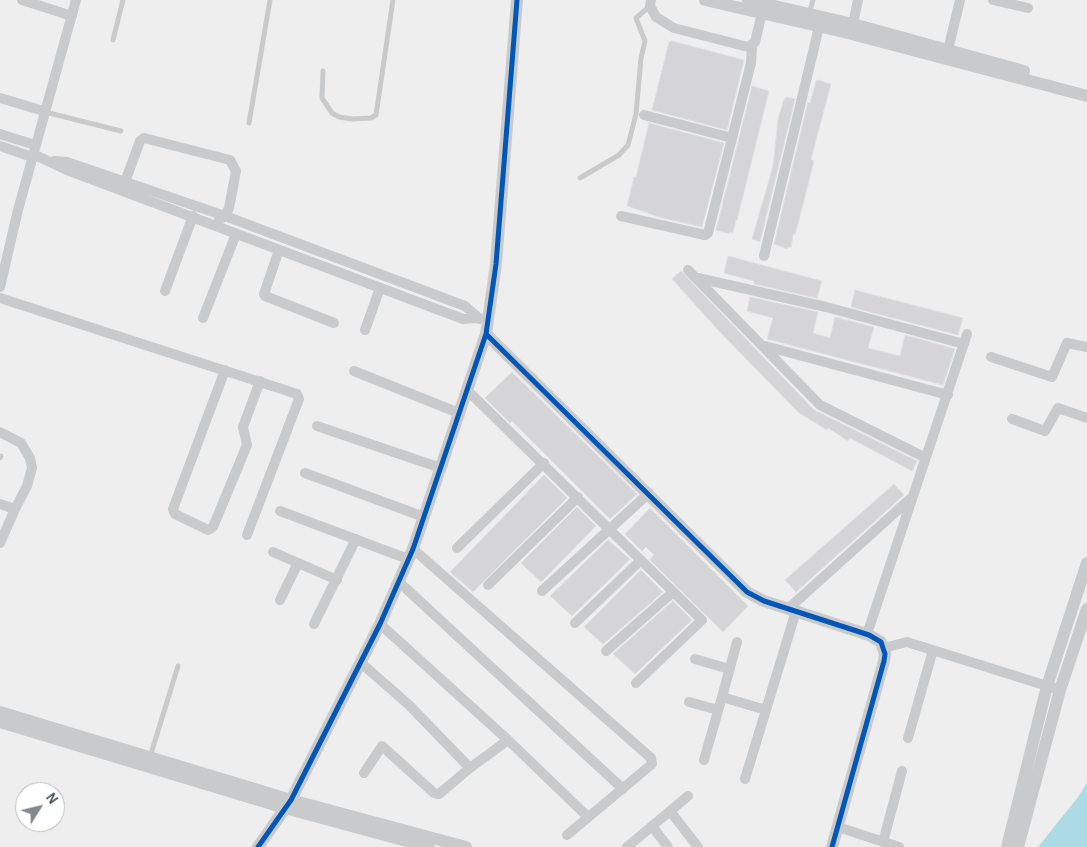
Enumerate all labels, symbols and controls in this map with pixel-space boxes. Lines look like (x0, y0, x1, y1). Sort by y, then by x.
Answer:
north arrow (15, 782, 65, 832)
text: N (43, 791, 60, 807)

